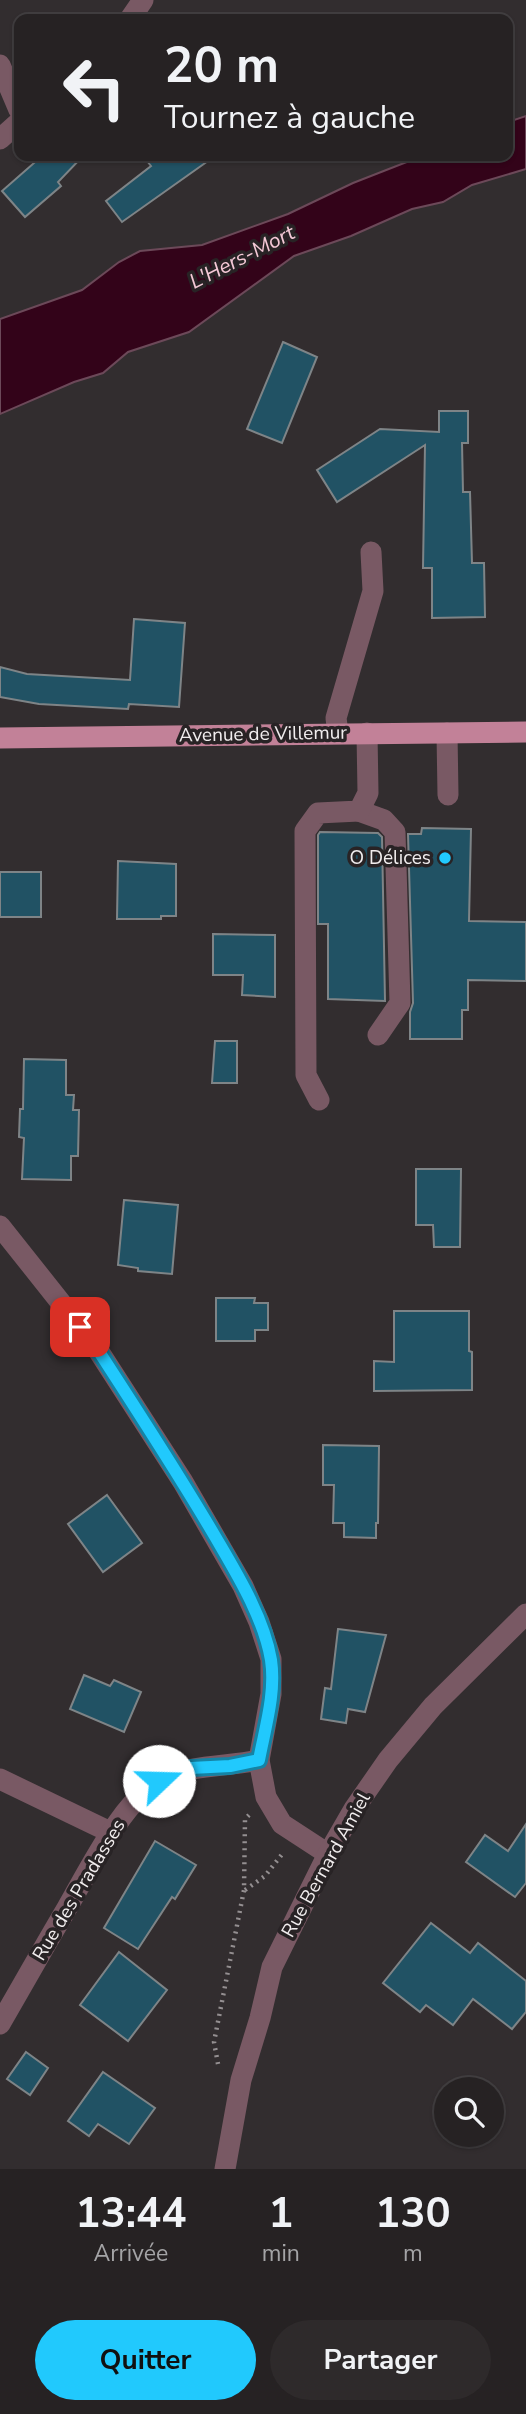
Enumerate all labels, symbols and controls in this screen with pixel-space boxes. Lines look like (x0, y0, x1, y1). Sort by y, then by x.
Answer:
text: 20 m (164, 32, 279, 99)
icon: left (49, 42, 140, 133)
text: Tournez à gauche (164, 96, 415, 139)
water label: L'Hers-Mort (185, 218, 300, 296)
street label: Avenue de Villemur (179, 720, 347, 748)
place label: O Délices (349, 845, 431, 871)
marker: O Délices (437, 850, 453, 866)
pin (50, 1297, 110, 1357)
icon: arrive (61, 1308, 99, 1346)
position arrow (122, 1744, 196, 1818)
street label: Rue Bernard Amiel (275, 1788, 377, 1942)
street label: Rue des Pradasses (26, 1814, 132, 1966)
map controls (434, 2077, 504, 2147)
button: search (434, 2077, 504, 2147)
text: 13:44 (75, 2185, 186, 2242)
text: 1 (268, 2185, 293, 2242)
text: 130 (375, 2185, 451, 2242)
text: Arrivée (94, 2238, 168, 2269)
text: min (262, 2238, 300, 2269)
text: m (403, 2238, 423, 2269)
button: Quitter (35, 2320, 256, 2400)
button: Partager (270, 2320, 491, 2400)

